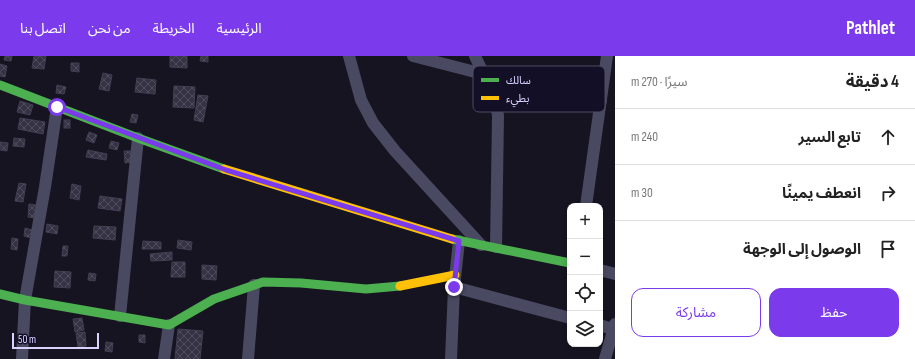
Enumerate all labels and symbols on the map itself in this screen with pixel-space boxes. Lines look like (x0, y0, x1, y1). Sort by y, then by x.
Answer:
legend (473, 66, 605, 112)
text: سالك (506, 74, 531, 87)
text: بطيء (506, 92, 529, 108)
route start (48, 98, 66, 116)
route end (445, 278, 463, 296)
scale bar (12, 331, 99, 350)

